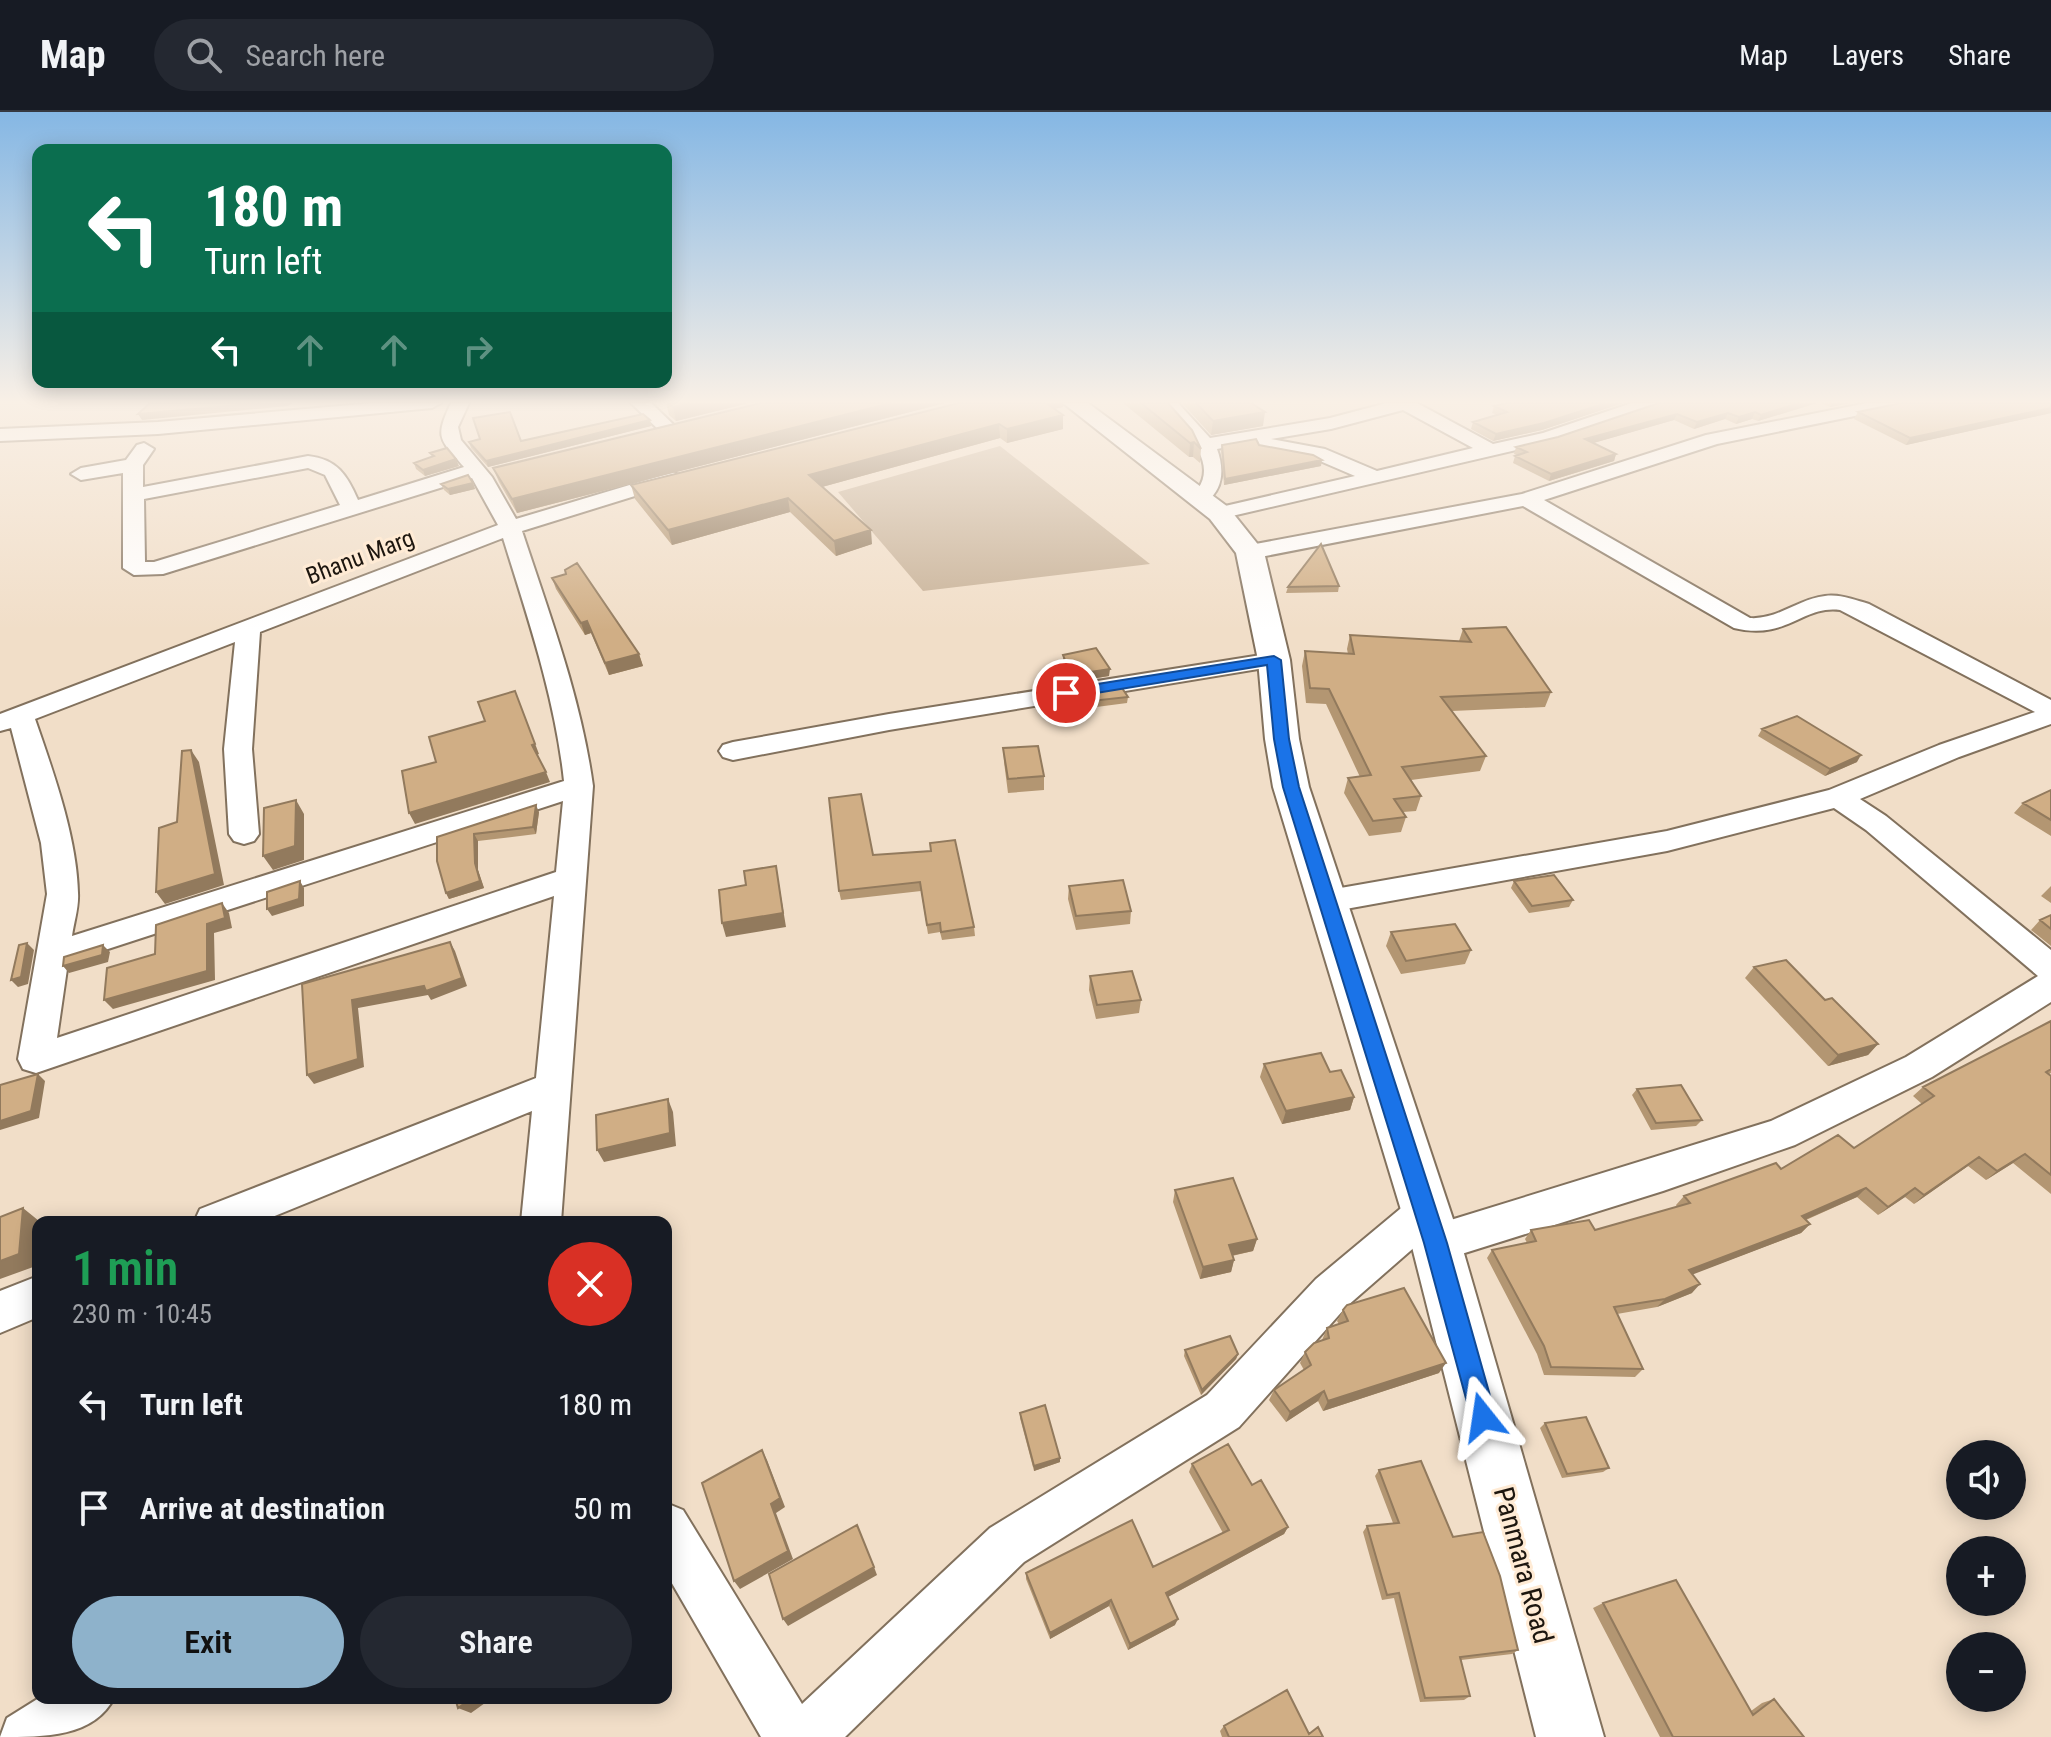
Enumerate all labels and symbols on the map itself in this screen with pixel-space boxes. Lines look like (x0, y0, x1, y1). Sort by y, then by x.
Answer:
street label: Bhanu Marg (302, 524, 418, 590)
pin (1032, 659, 1100, 727)
position arrow (1441, 1375, 1525, 1459)
street label: Panmara Road (1487, 1483, 1560, 1647)

